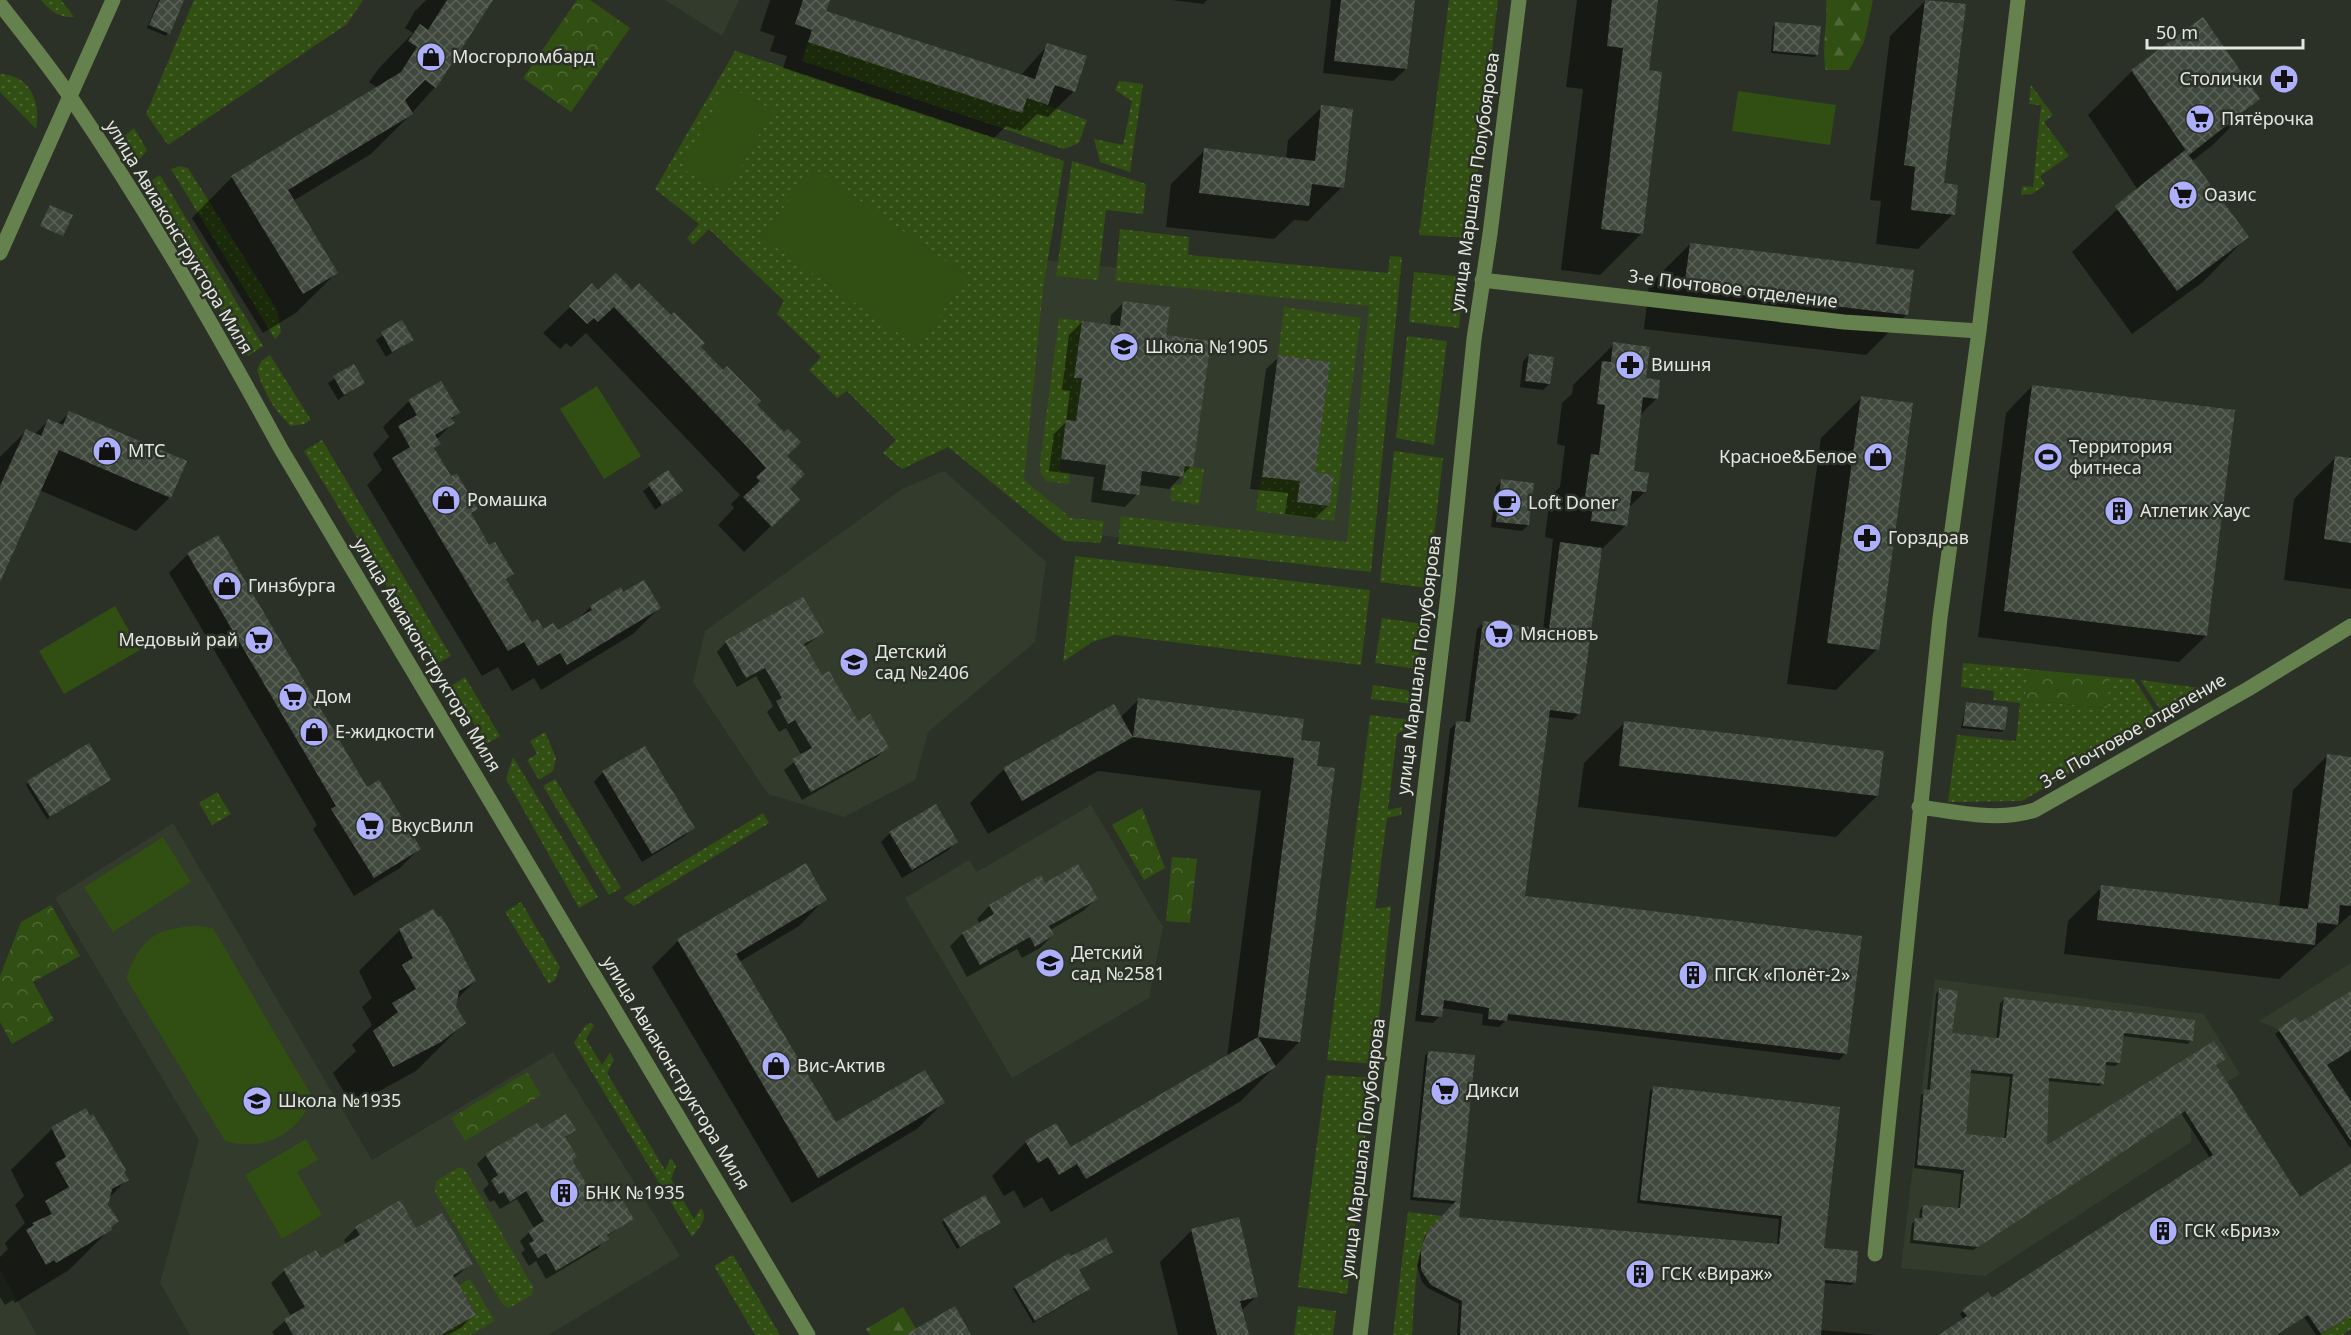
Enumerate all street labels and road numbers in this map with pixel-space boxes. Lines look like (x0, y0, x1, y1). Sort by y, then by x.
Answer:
street label: улица Маршала Полубоярова (1444, 51, 1504, 313)
street label: улица Авиаконструктора Миля (100, 115, 259, 358)
street label: 3-е Почтовое отделение (1627, 263, 1839, 313)
street label: улица Авиаконструктора Миля (348, 533, 507, 776)
street label: улица Маршала Полубоярова (1390, 534, 1446, 796)
street label: 3-е Почтовое отделение (2035, 667, 2230, 793)
street label: улица Авиаконструктора Миля (597, 951, 756, 1194)
street label: улица Маршала Полубоярова (1334, 1017, 1390, 1279)

